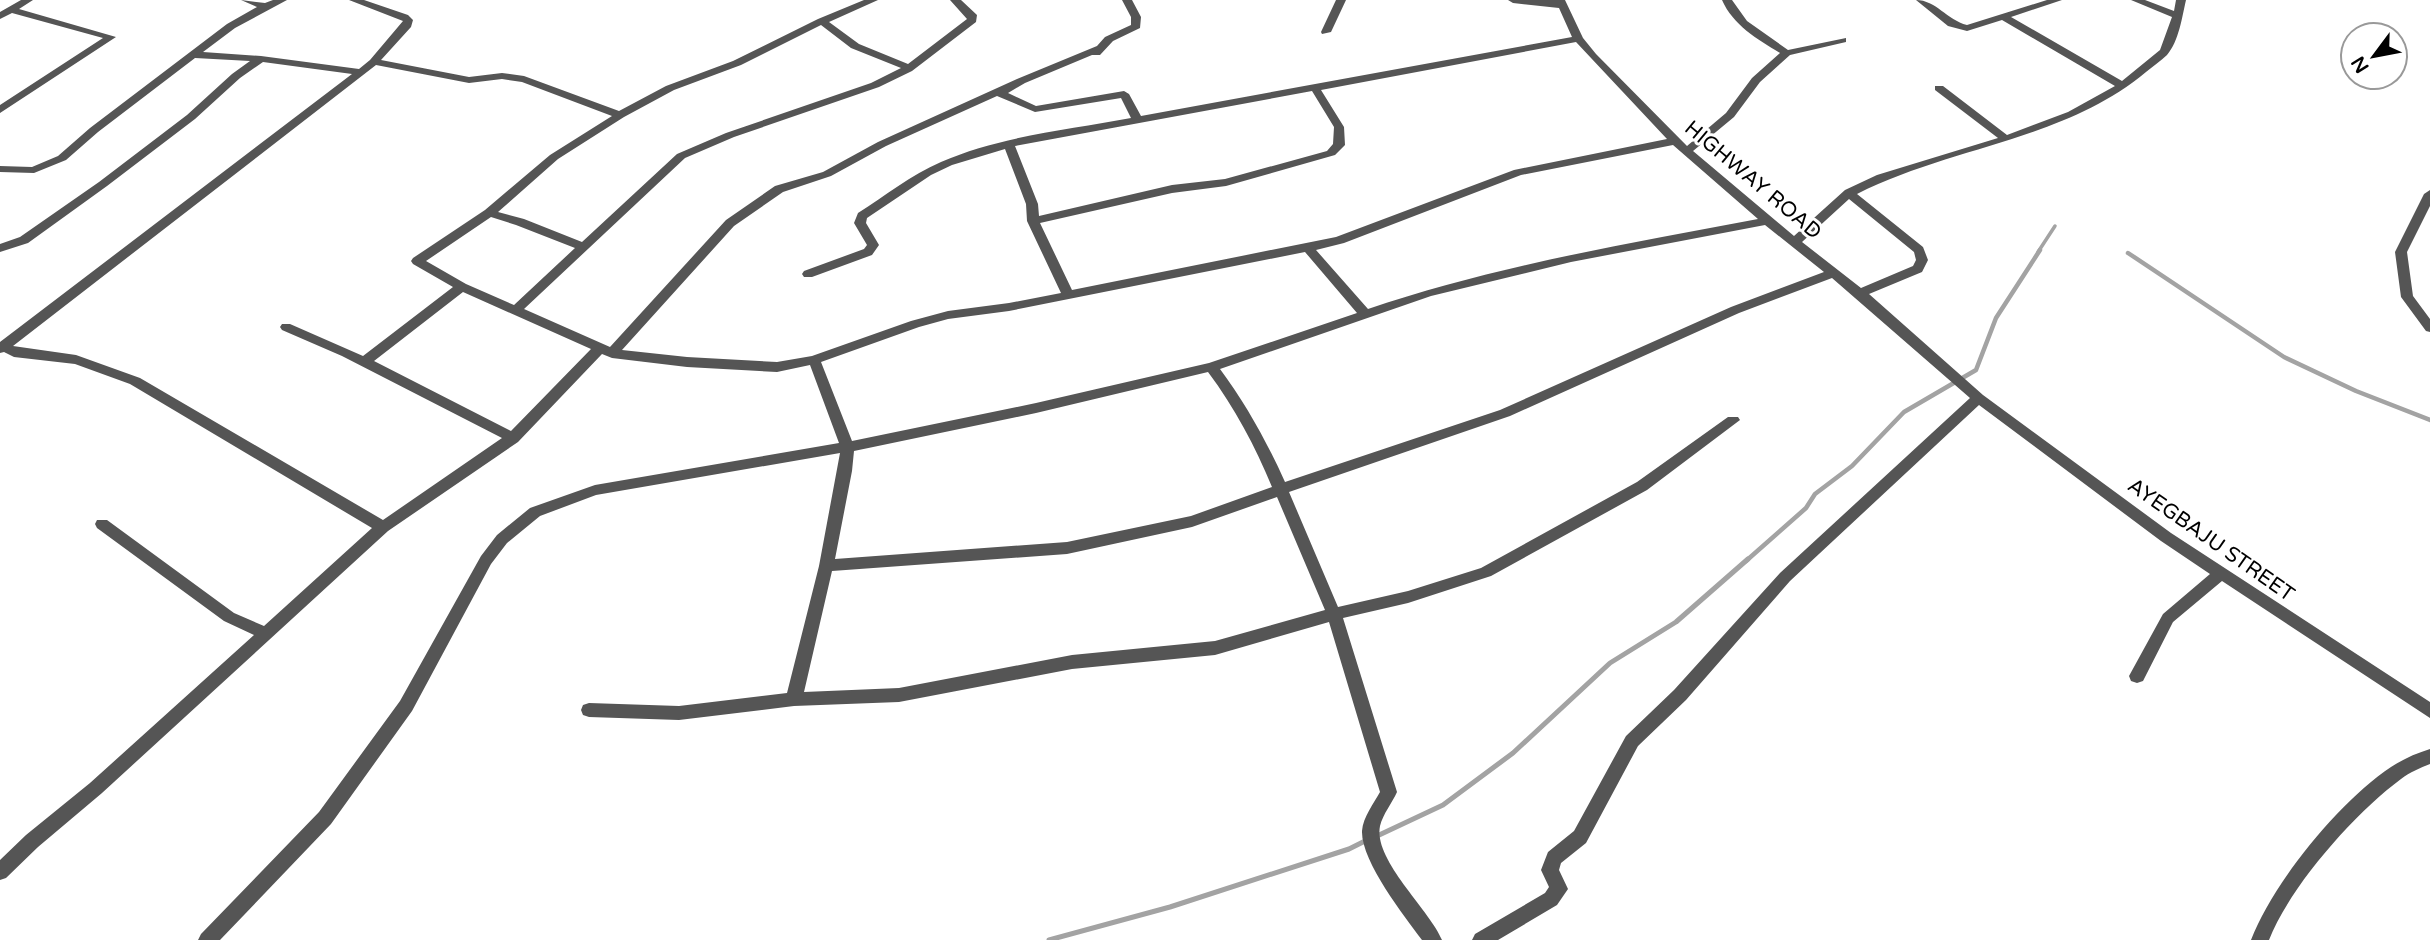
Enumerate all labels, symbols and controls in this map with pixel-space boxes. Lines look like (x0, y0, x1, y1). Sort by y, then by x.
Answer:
north arrow (2339, 21, 2409, 91)
text: N (2347, 52, 2374, 77)
street label: HIGHWAY ROAD (1679, 115, 1827, 245)
street label: AYEGBAJU STREET (2123, 473, 2299, 607)

